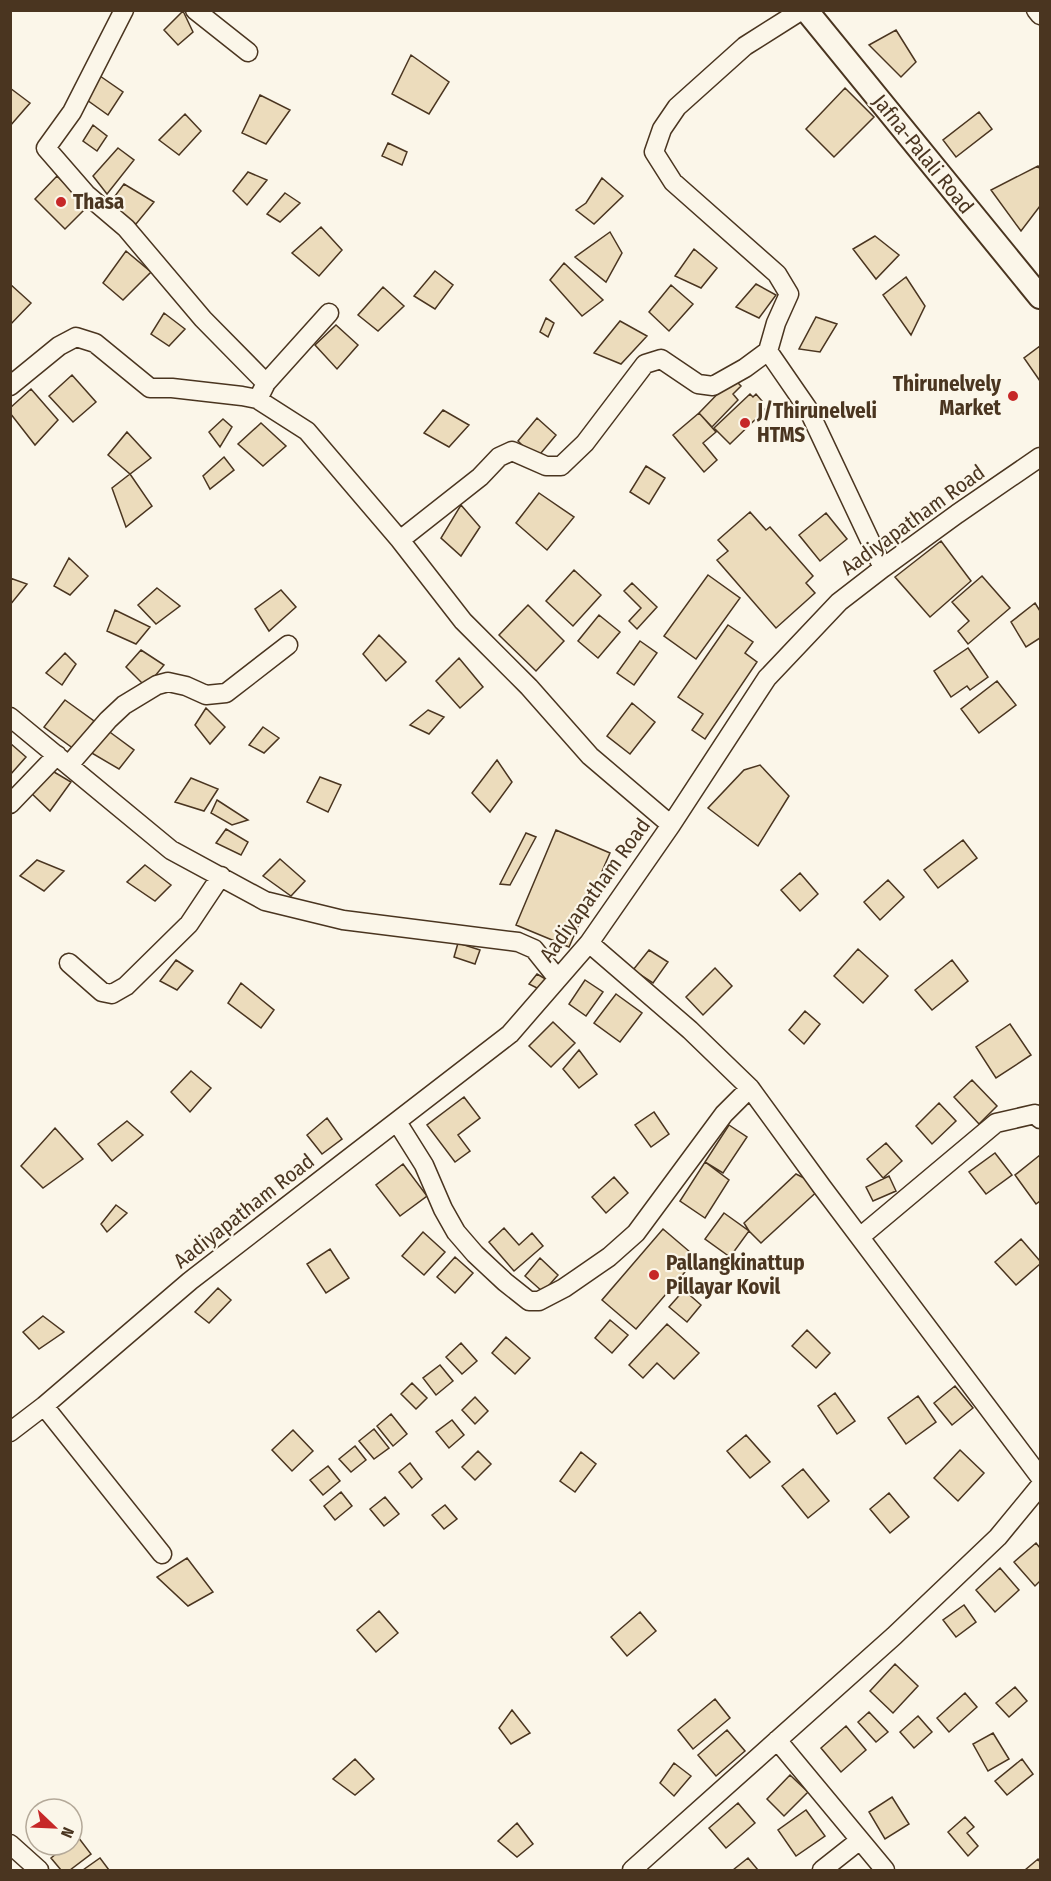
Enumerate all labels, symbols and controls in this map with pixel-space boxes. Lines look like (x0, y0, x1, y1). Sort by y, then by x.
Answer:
street label: Jafna-Palali Road (867, 89, 979, 219)
place label: Thasa (73, 189, 124, 215)
marker: Thasa (54, 195, 68, 209)
place label: Thirunelvely Market (893, 371, 1002, 421)
marker: Thirunelvely Market (1006, 389, 1020, 403)
place label: J/Thirunelveli HTMS (756, 398, 877, 448)
marker: J/Thirunelveli HTMS (738, 416, 752, 430)
street label: Aadiyapatham Road (836, 459, 990, 581)
street label: Aadiyapatham Road (534, 813, 656, 967)
street label: Aadiyapatham Road (168, 1148, 320, 1274)
place label: Pallangkinattup Pillayar Kovil (666, 1250, 805, 1300)
marker: Pallangkinattup Pillayar Kovil (647, 1268, 661, 1282)
north arrow (24, 1797, 84, 1857)
text: N (57, 1825, 78, 1841)

